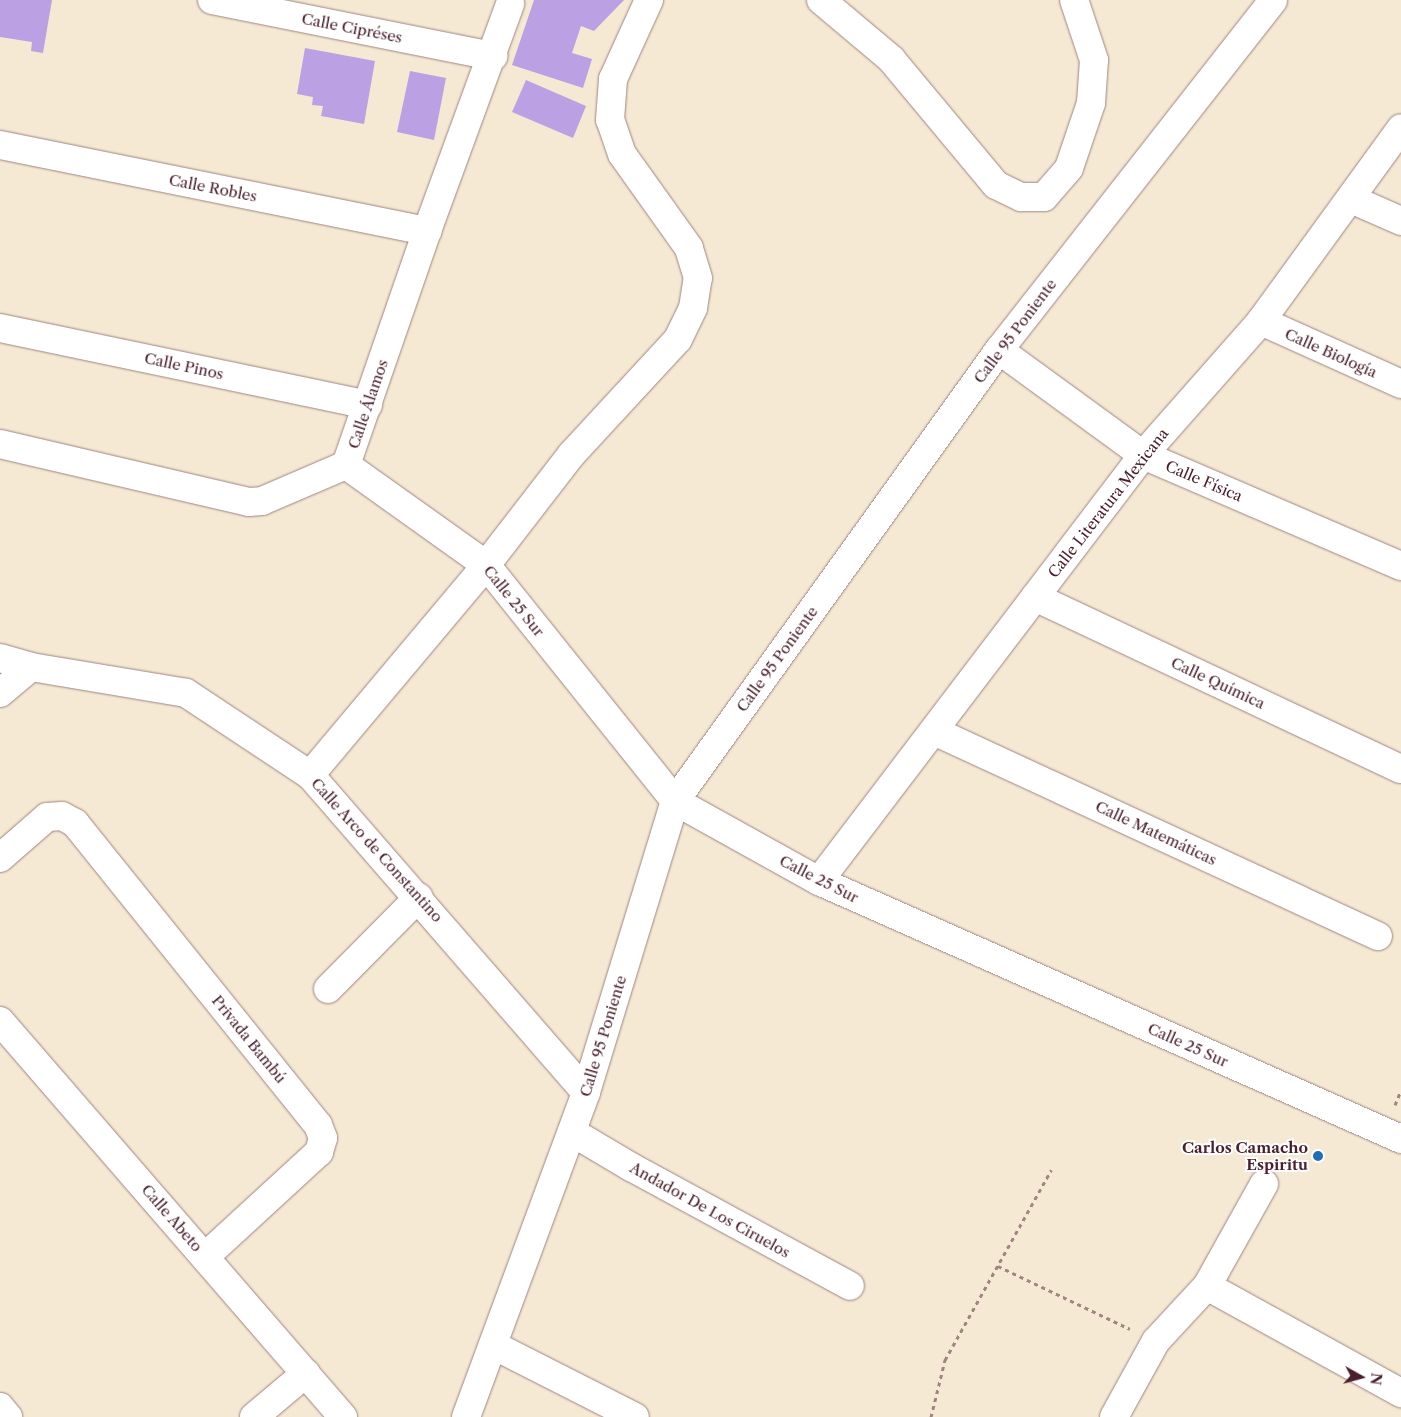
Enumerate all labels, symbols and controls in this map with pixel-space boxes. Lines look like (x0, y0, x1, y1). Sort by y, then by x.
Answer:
street label: Calle Cipréses (300, 9, 404, 47)
street label: Calle Robles (167, 171, 259, 205)
street label: Calle 95 Poniente (970, 275, 1060, 387)
street label: Calle Biología (1282, 325, 1380, 381)
street label: Calle Pinos (143, 349, 225, 383)
street label: Calle Álamos (344, 357, 392, 451)
street label: Calle Literatura Mexicana (1044, 425, 1172, 581)
street label: Calle Física (1163, 457, 1245, 505)
street label: Calle 25 Sur (480, 562, 548, 640)
street label: Calle 95 Poniente (733, 603, 821, 715)
street label: Calle Química (1168, 653, 1268, 713)
street label: Calle Arco de Constantino (307, 774, 447, 926)
street label: Calle Matemáticas (1093, 797, 1219, 869)
street label: Calle 25 Sur (777, 851, 861, 907)
street label: Calle 95 Poniente (576, 973, 630, 1099)
street label: Privada Bambú (208, 991, 290, 1087)
street label: Calle 25 Sur (1145, 1019, 1231, 1071)
place label: Carlos Camacho Espiritu (1182, 1138, 1308, 1173)
marker: Carlos Camacho Espiritu (1312, 1150, 1324, 1162)
street label: Andador De Los Ciruelos (627, 1158, 793, 1262)
street label: Calle Abeto (138, 1180, 206, 1256)
north arrow (1336, 1352, 1386, 1402)
text: N (1366, 1372, 1386, 1386)

